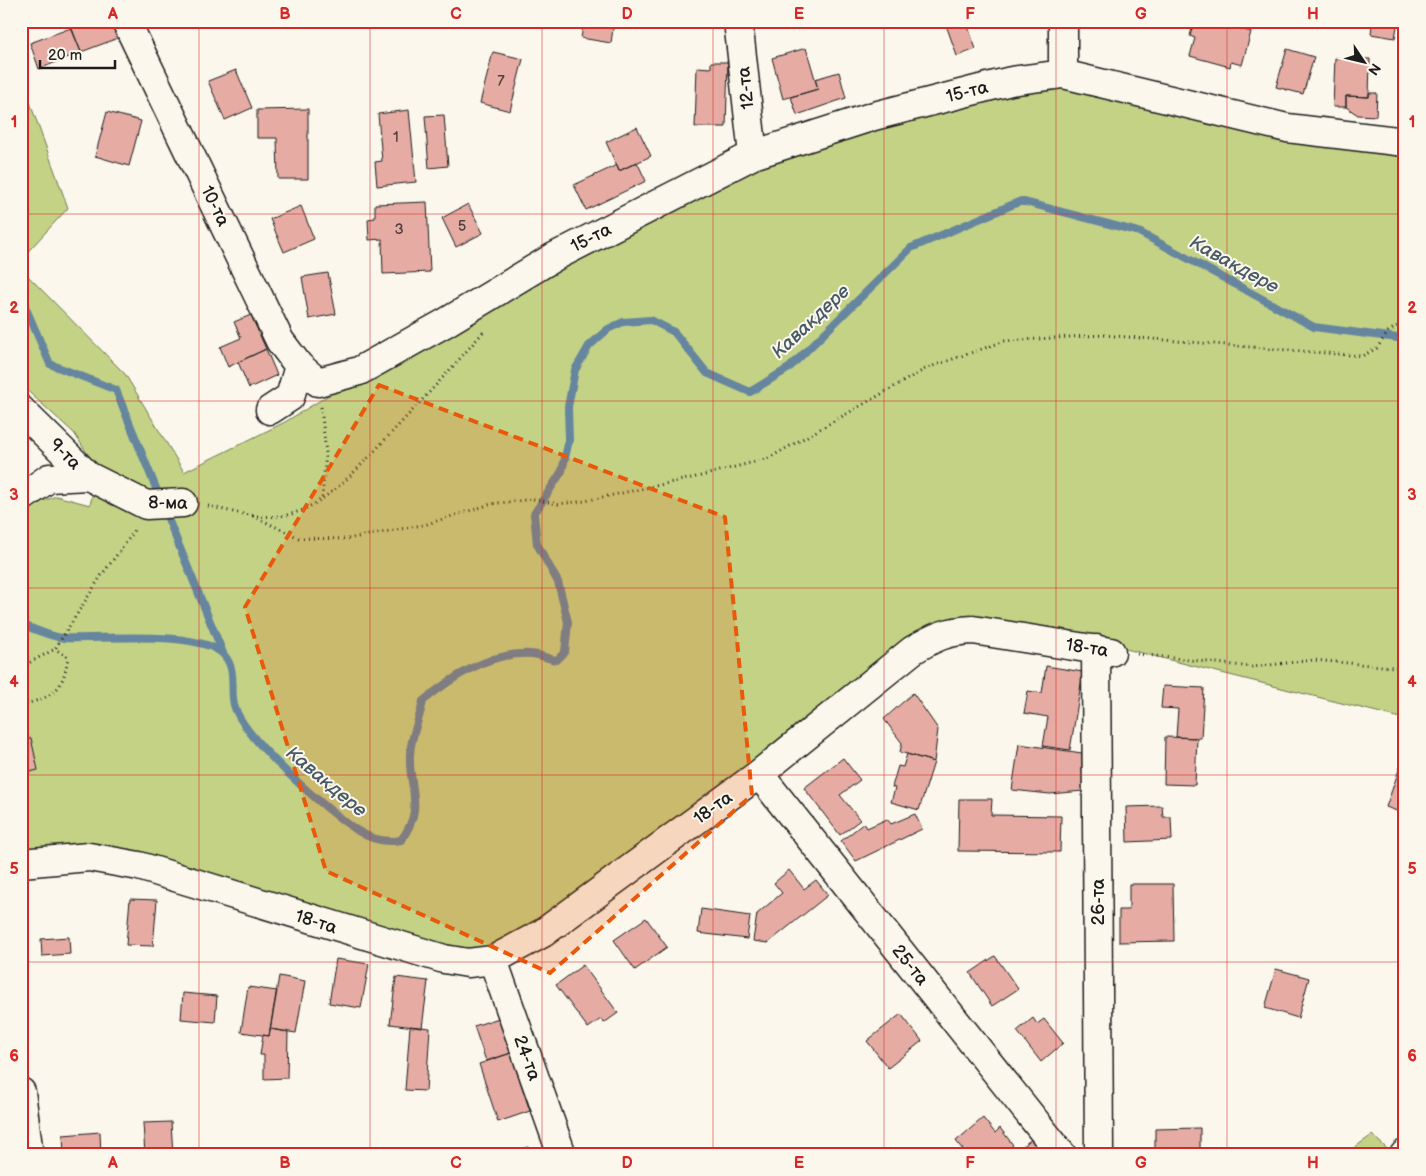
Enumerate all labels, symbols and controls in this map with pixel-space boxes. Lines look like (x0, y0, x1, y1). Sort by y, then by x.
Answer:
text: A (107, 5, 118, 24)
text: B (279, 5, 291, 24)
text: C (450, 5, 462, 24)
text: D (621, 5, 633, 24)
text: E (794, 5, 804, 24)
text: F (965, 5, 975, 24)
text: G (1135, 5, 1147, 24)
text: H (1307, 5, 1319, 24)
scale bar (40, 38, 115, 70)
north arrow (1338, 38, 1388, 88)
text: 20 m (48, 46, 82, 65)
text: N (1364, 60, 1384, 78)
street label: 12-та (733, 65, 759, 110)
house number: 7 (497, 72, 505, 91)
street label: 15-та (944, 77, 991, 107)
text: 1 (11, 113, 17, 132)
text: 1 (1409, 113, 1415, 132)
house number: 1 (393, 128, 399, 147)
street label: 10-та (196, 182, 234, 230)
house number: 5 (458, 217, 466, 236)
street label: 15-та (567, 219, 615, 257)
house number: 3 (394, 220, 404, 239)
water label: Кавакдере (1185, 231, 1283, 299)
water label: Кавакдере (767, 280, 855, 364)
text: 2 (9, 299, 19, 318)
text: 2 (1407, 299, 1417, 318)
street label: 9-та (45, 434, 85, 474)
text: 3 (9, 486, 19, 505)
text: 3 (1407, 486, 1417, 505)
street label: 8-ма (148, 492, 188, 514)
street label: 18-та (1064, 634, 1110, 662)
text: 4 (9, 673, 19, 692)
text: 4 (1407, 673, 1417, 692)
water label: Кавакдере (281, 742, 371, 823)
street label: 18-та (690, 787, 737, 829)
text: 5 (9, 860, 19, 879)
text: 5 (1407, 860, 1417, 879)
street label: 26-та (1088, 878, 1109, 925)
street label: 18-та (292, 905, 340, 939)
street label: 25-та (887, 940, 933, 990)
street label: 24-та (509, 1033, 545, 1084)
text: 6 (9, 1047, 19, 1066)
text: 6 (1407, 1047, 1417, 1066)
text: A (107, 1154, 118, 1173)
text: B (279, 1154, 291, 1173)
text: C (450, 1154, 462, 1173)
text: D (621, 1154, 633, 1173)
text: E (794, 1154, 804, 1173)
text: F (965, 1154, 975, 1173)
text: G (1135, 1154, 1147, 1173)
text: H (1307, 1154, 1319, 1173)

